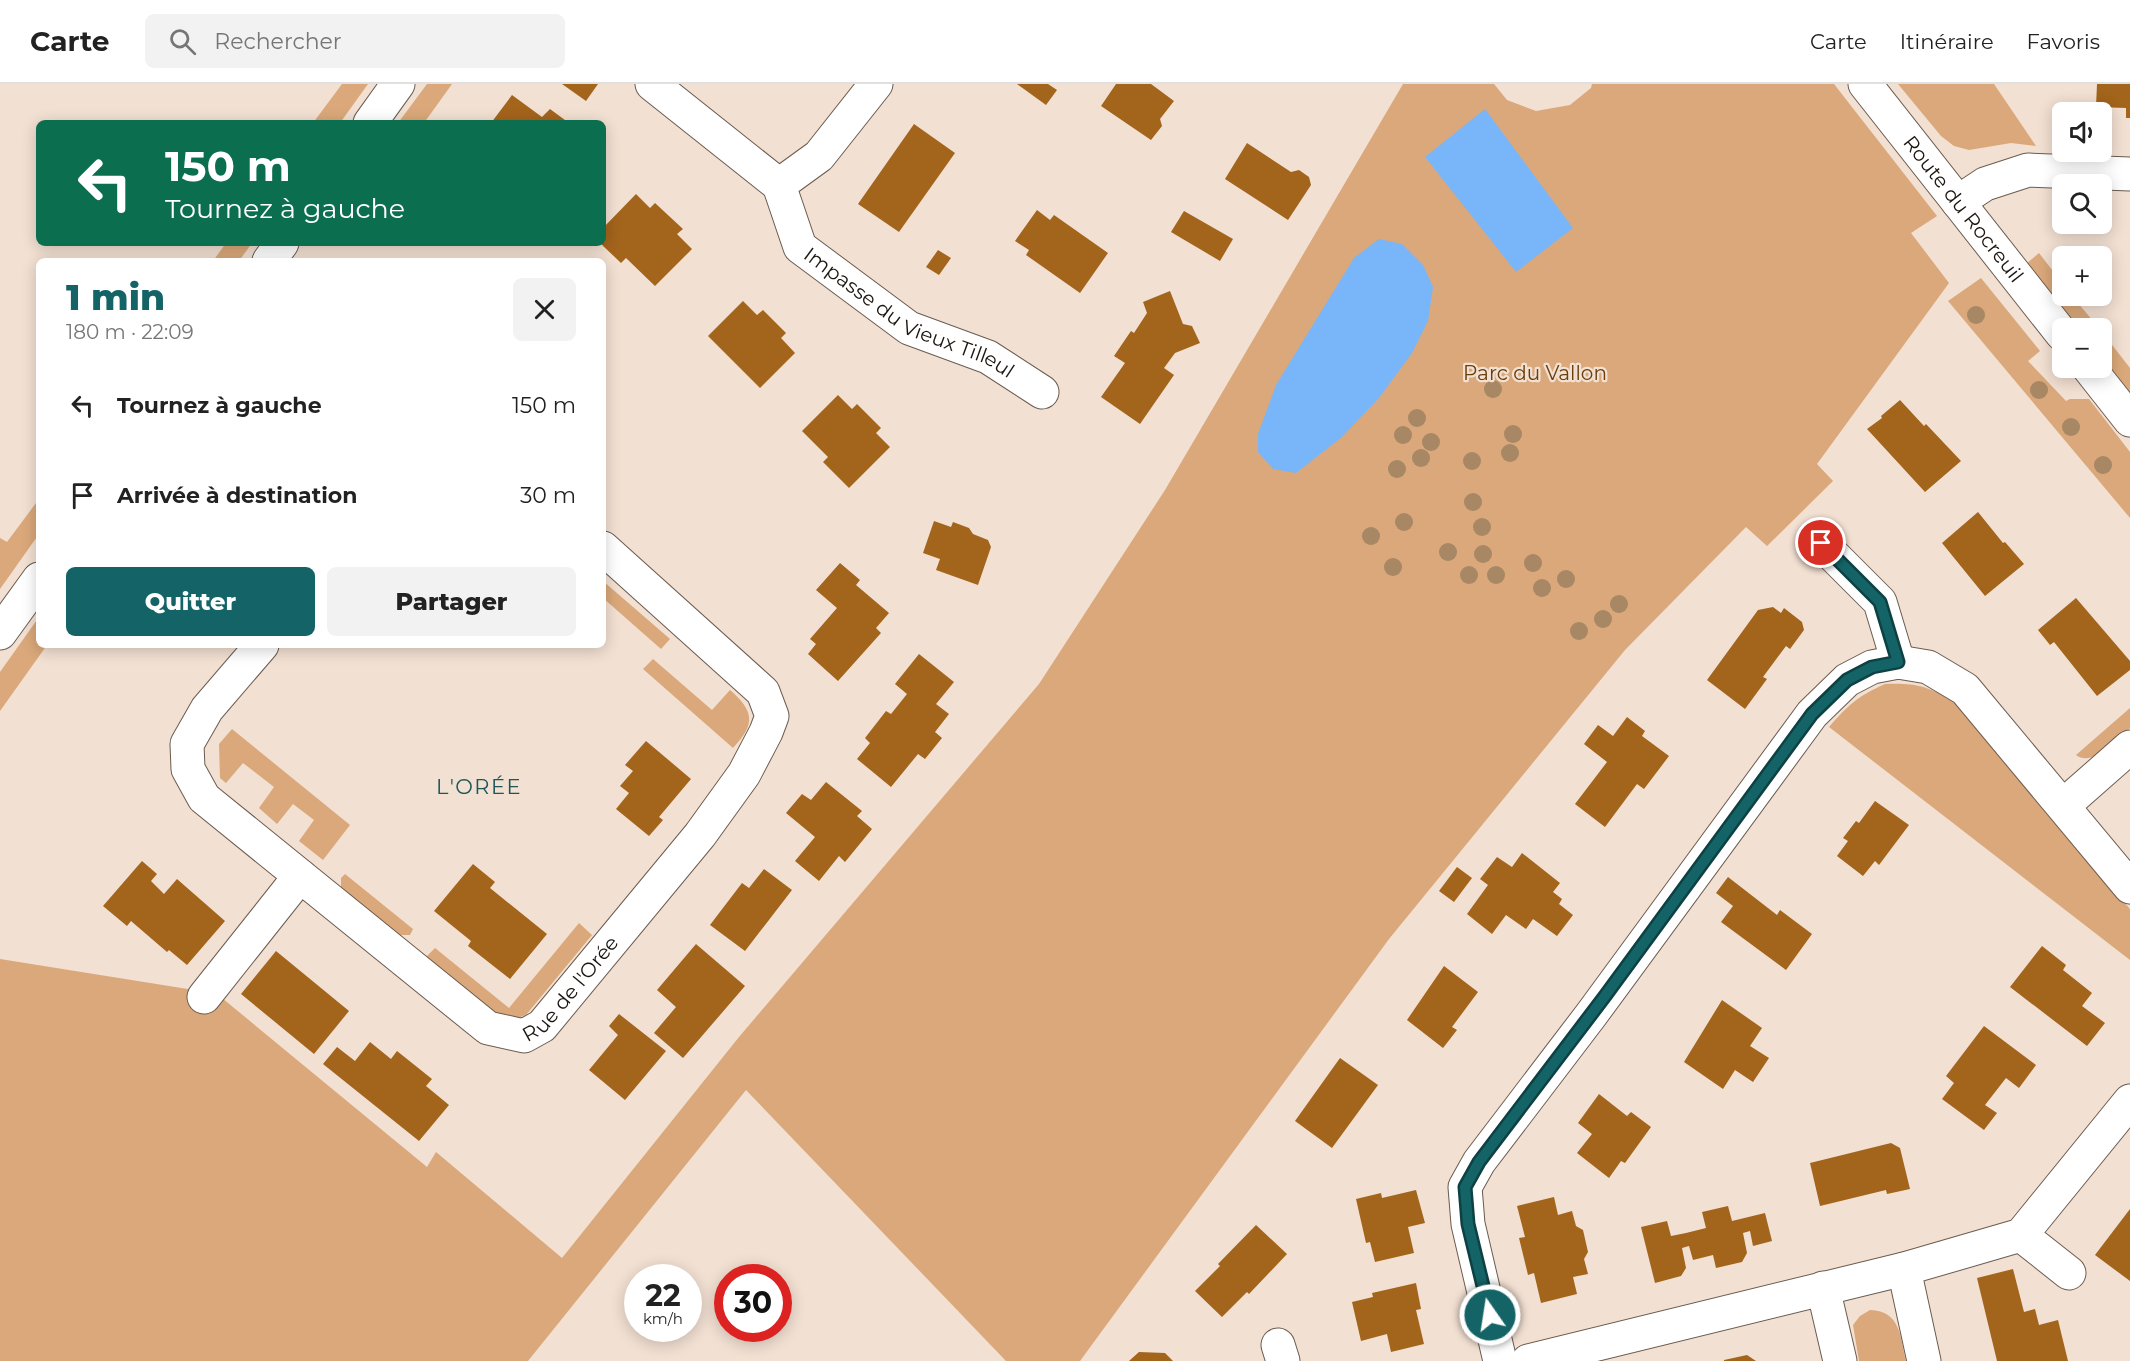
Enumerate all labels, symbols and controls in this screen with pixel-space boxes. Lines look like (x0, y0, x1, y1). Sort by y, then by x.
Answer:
search box (145, 14, 565, 68)
text: Carte (30, 24, 109, 58)
icon: search (166, 25, 199, 58)
text: Rechercher (214, 28, 342, 55)
text: Carte (1810, 29, 1867, 54)
text: Itinéraire (1900, 29, 1994, 54)
text: Favoris (2027, 29, 2100, 54)
map controls (2052, 102, 2112, 378)
button: sound (2052, 102, 2112, 162)
street label: Route du Rocreuil (1898, 131, 2029, 287)
text: 150 m (165, 140, 291, 192)
icon: left (66, 144, 144, 222)
button: search (2052, 174, 2112, 234)
text: Tournez à gauche (165, 192, 405, 225)
street label: Impasse du Vieux Tilleul (799, 242, 1019, 383)
button: + (2052, 246, 2112, 306)
text: 1 min (66, 275, 165, 319)
button: close (513, 278, 576, 341)
button: − (2052, 318, 2112, 378)
text: 180 m · 22:09 (66, 320, 194, 344)
park label: Parc du Vallon (1463, 361, 1607, 385)
icon: left (66, 389, 99, 422)
text: Tournez à gauche (117, 392, 322, 419)
text: 150 m (512, 392, 576, 419)
icon: arrive (66, 479, 99, 512)
text: Arrivée à destination (117, 482, 357, 509)
text: 30 m (520, 482, 576, 509)
pin (1795, 517, 1846, 568)
icon: arrive (1804, 526, 1837, 559)
button: Quitter (66, 567, 315, 636)
button: Partager (327, 567, 576, 636)
district label: L'ORÉE (436, 774, 522, 799)
street label: Rue de l'Orée (518, 931, 623, 1047)
speed limit sign: 30 (714, 1264, 792, 1342)
text: 22 (645, 1277, 681, 1314)
position arrow (1458, 1283, 1522, 1347)
text: km/h (643, 1309, 683, 1328)

